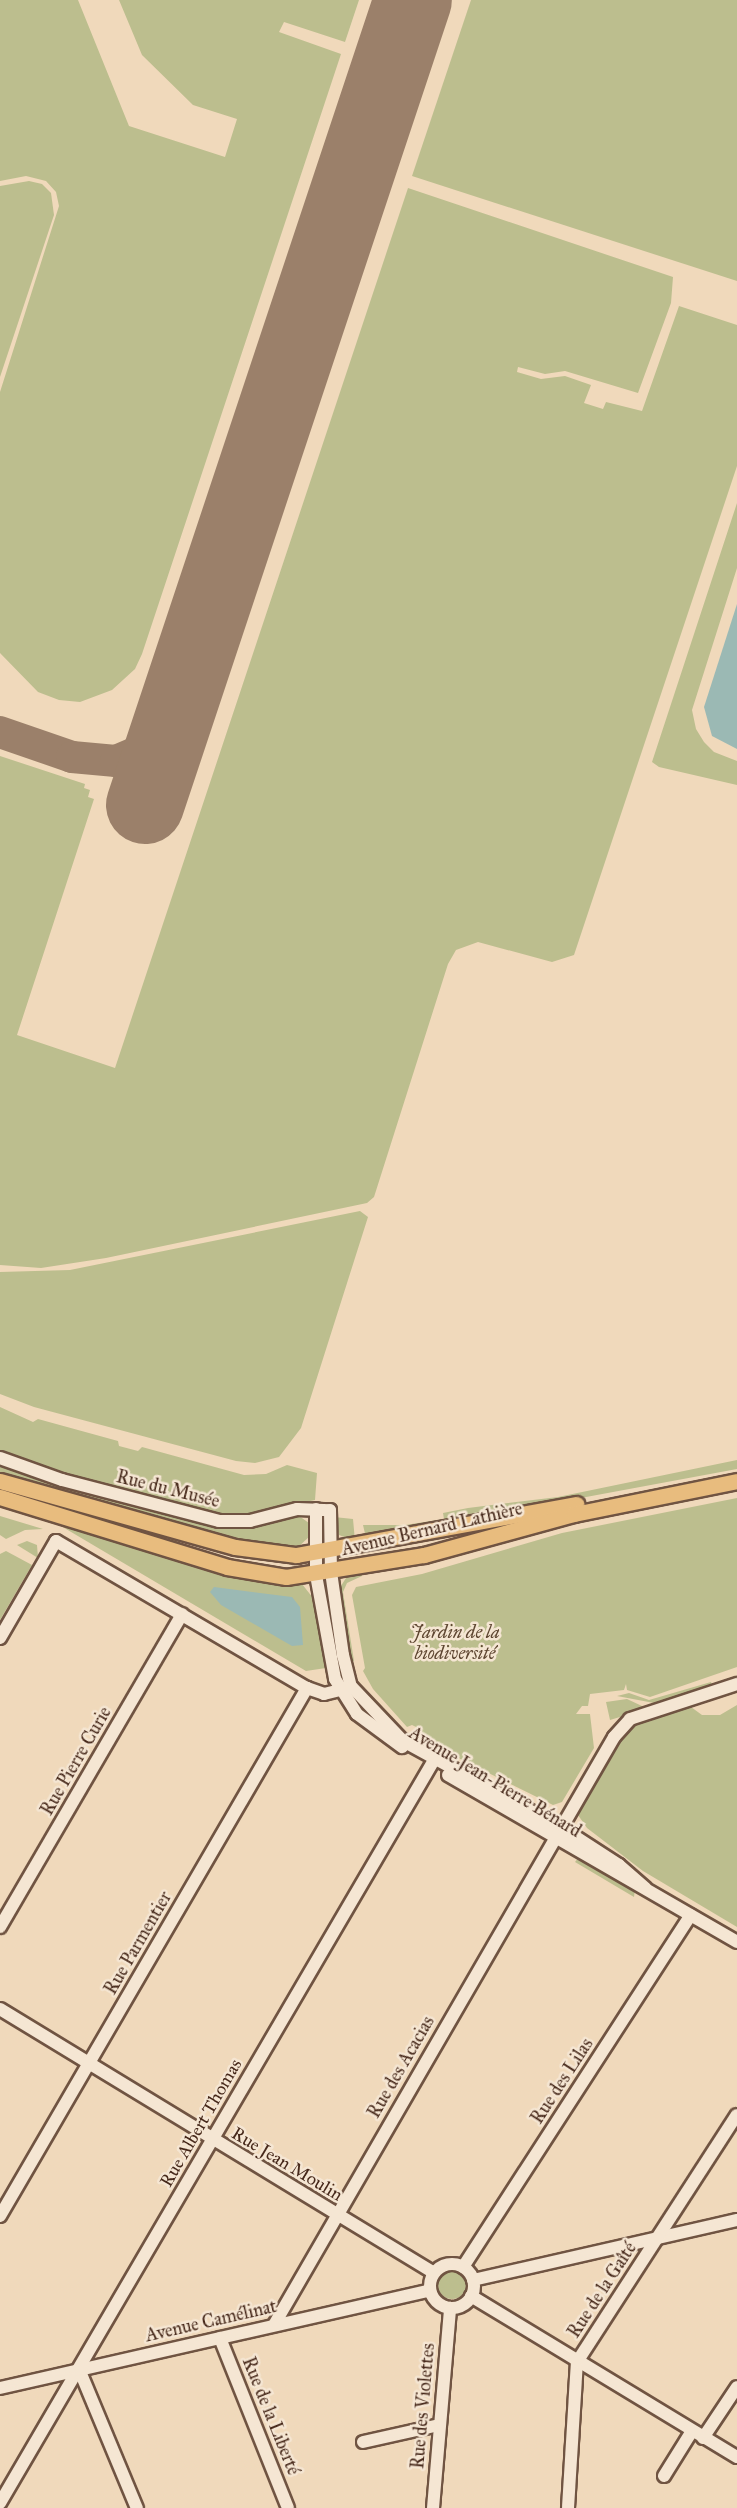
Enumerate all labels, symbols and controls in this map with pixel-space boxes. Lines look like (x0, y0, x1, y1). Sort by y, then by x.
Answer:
street label: Rue du Musée (114, 1466, 222, 1512)
street label: Avenue Bernard Lathière (340, 1498, 524, 1560)
park label: Jardin de la biodiversité (411, 1622, 499, 1664)
street label: Rue Pierre Curie (36, 1703, 116, 1819)
street label: Avenue Jean-Pierre Bénard (405, 1722, 585, 1842)
street label: Rue Parmentier (100, 1888, 176, 1998)
street label: Rue des Acacias (363, 2012, 439, 2122)
street label: Rue des Lilas (526, 2034, 598, 2128)
street label: Rue Albert Thomas (156, 2055, 246, 2191)
street label: Rue Jean Moulin (228, 2122, 346, 2206)
street label: Rue de la Gaîté (563, 2238, 641, 2342)
street label: Avenue Camélinat (143, 2295, 279, 2347)
street label: Rue des Violettes (407, 2342, 439, 2470)
street label: Rue de la Liberté (238, 2354, 304, 2478)

